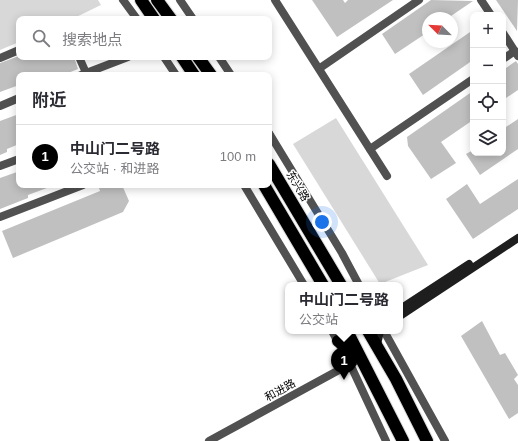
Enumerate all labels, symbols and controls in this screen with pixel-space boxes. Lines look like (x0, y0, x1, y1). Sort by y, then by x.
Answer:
north arrow (422, 12, 458, 48)
map controls (470, 12, 506, 156)
button: + (470, 12, 506, 48)
search box (16, 16, 272, 60)
icon: search (30, 27, 52, 49)
text: 搜索地点 (62, 31, 122, 48)
button: − (470, 48, 506, 84)
button: locate (470, 84, 506, 120)
text: 附近 (32, 91, 66, 110)
button: layers (470, 120, 506, 156)
text: 中山门二号路 (70, 140, 160, 157)
text: 1 (41, 149, 49, 164)
text: 100 m (220, 149, 256, 164)
text: 公交站 · 和进路 (70, 161, 160, 176)
street label: 东兴路 (284, 169, 312, 203)
your location (312, 212, 332, 232)
popup (285, 282, 403, 334)
text: 中山门二号路 (299, 291, 389, 308)
text: 公交站 (299, 312, 338, 327)
pin: 1 (331, 347, 357, 380)
street label: 和进路 (263, 377, 297, 403)

